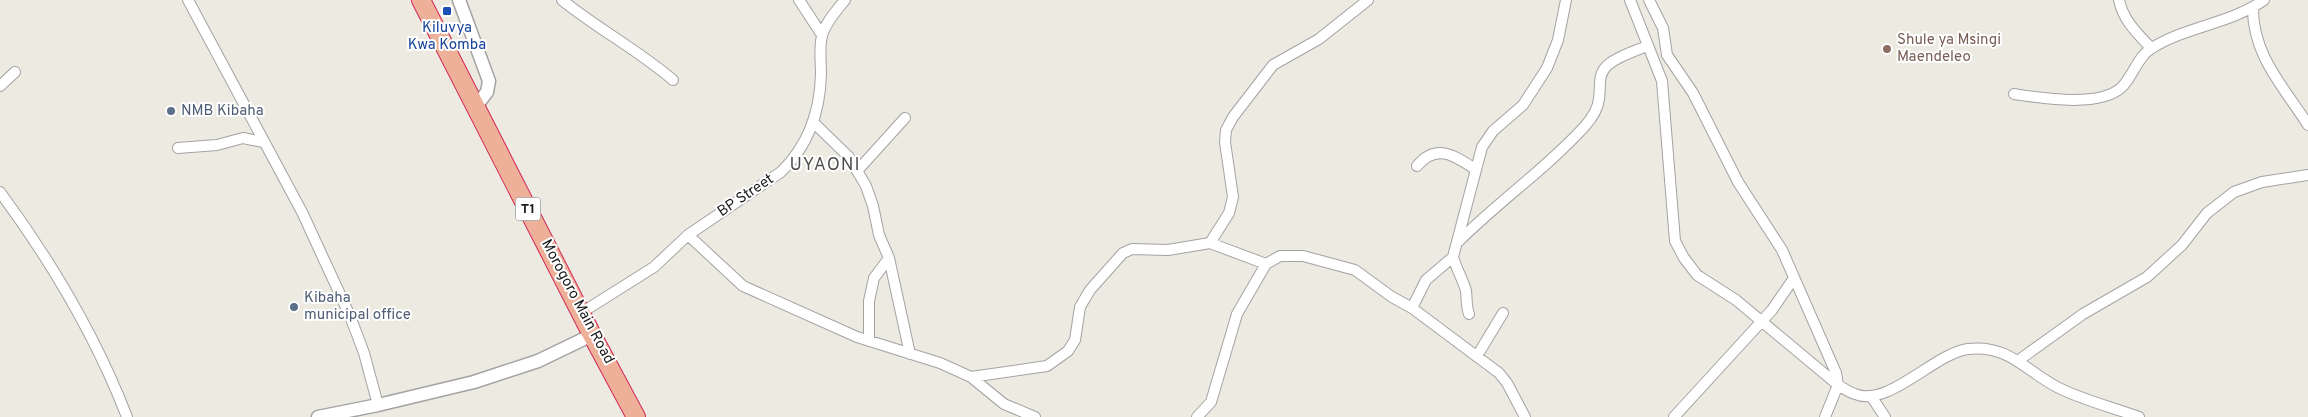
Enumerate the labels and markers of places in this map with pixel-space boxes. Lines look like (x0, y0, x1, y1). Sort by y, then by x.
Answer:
marker: Kiluvya Kwa Komba (441, 5, 453, 17)
place label: Kiluvya Kwa Komba (408, 19, 486, 55)
place label: Shule ya Msingi Maendeleo (1897, 31, 2001, 67)
marker: Shule ya Msingi Maendeleo (1881, 43, 1893, 55)
place label: NMB Kibaha (181, 102, 264, 121)
marker: NMB Kibaha (165, 105, 177, 117)
place label: Kibaha municipal office (304, 289, 411, 325)
marker: Kibaha municipal office (288, 301, 300, 313)

